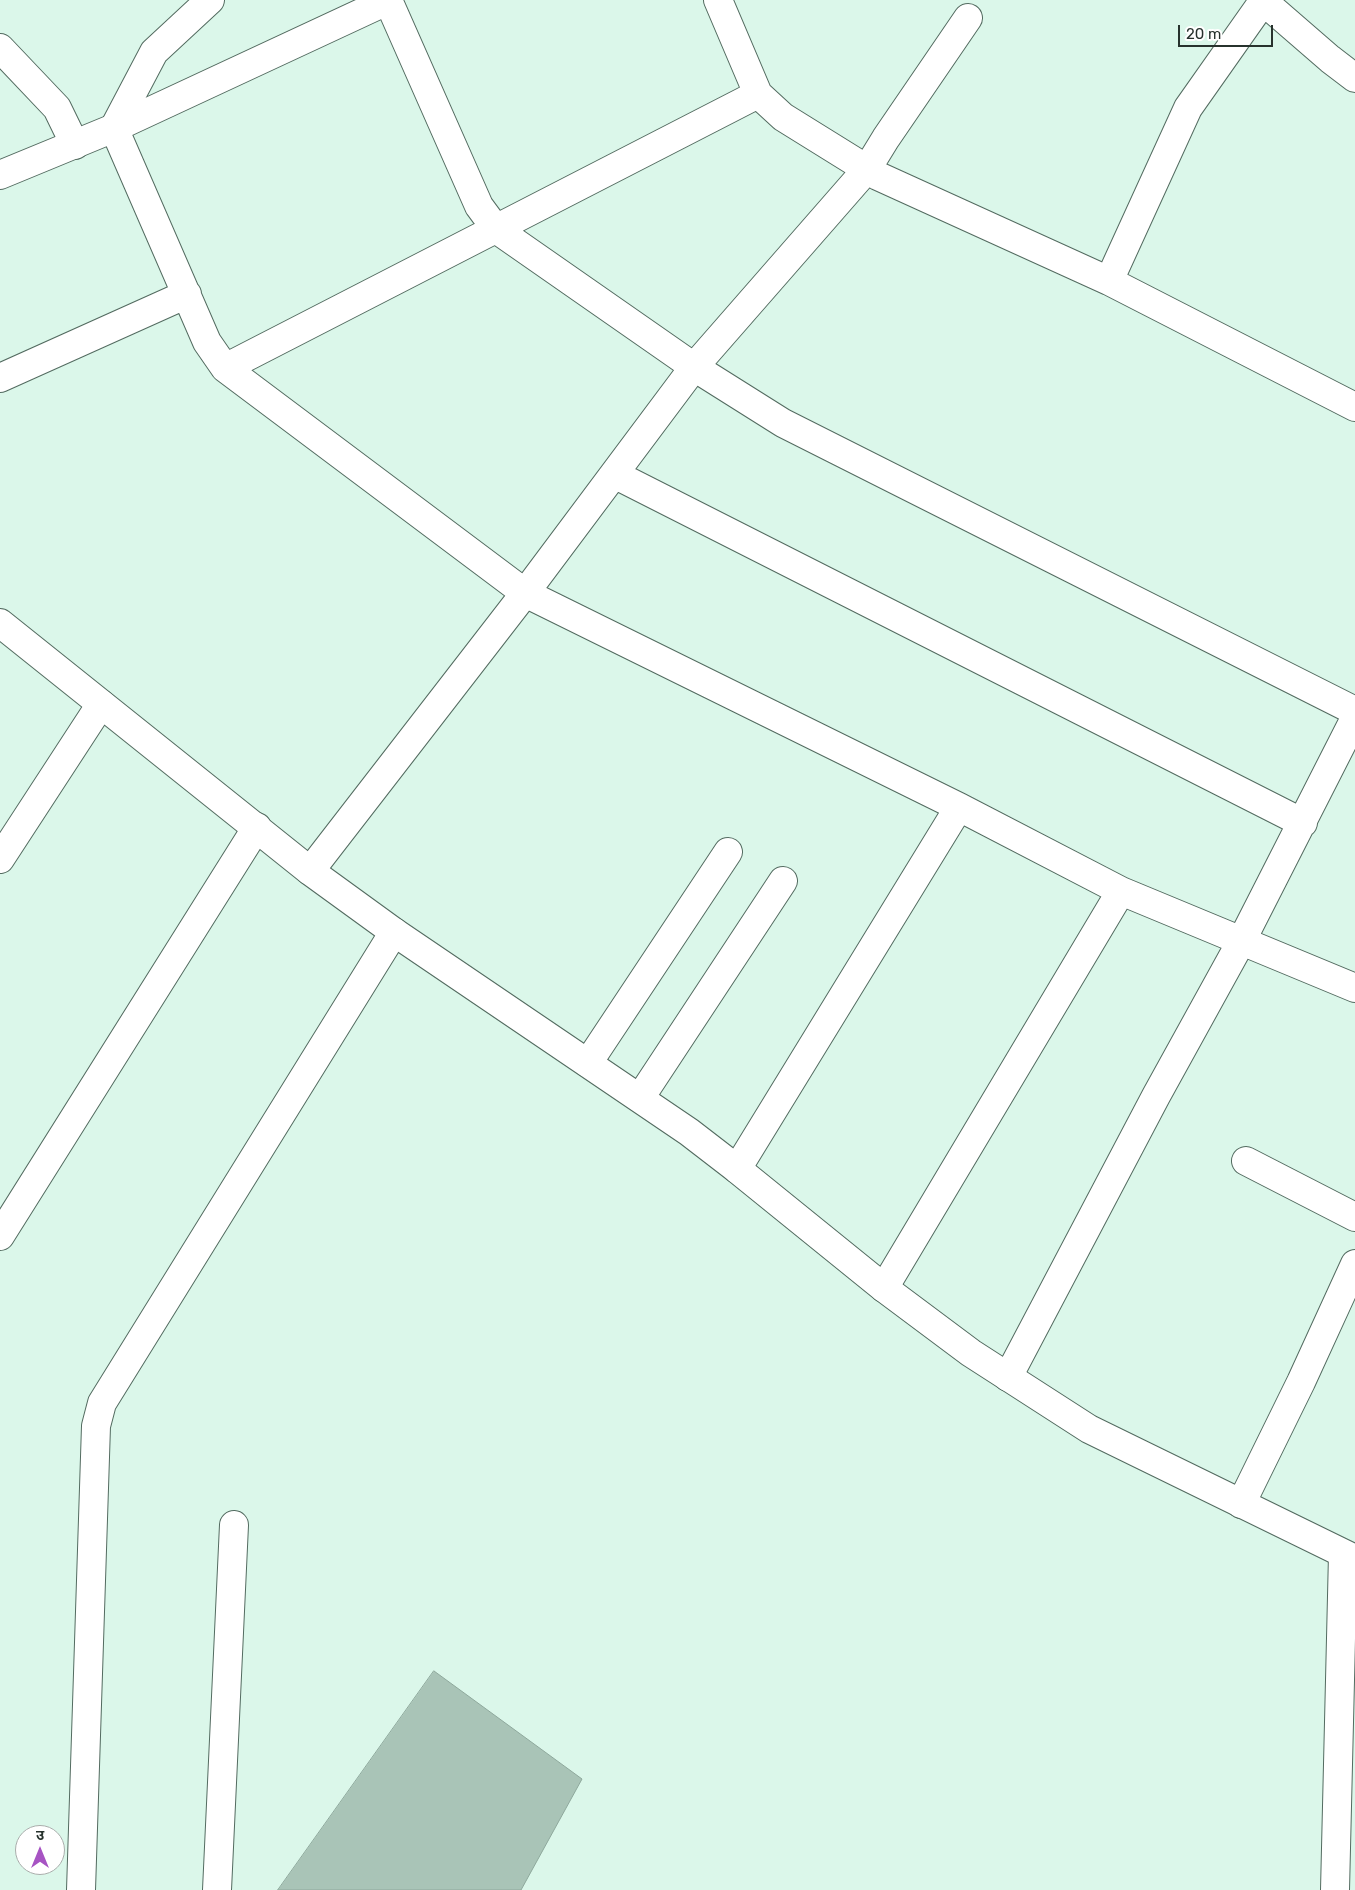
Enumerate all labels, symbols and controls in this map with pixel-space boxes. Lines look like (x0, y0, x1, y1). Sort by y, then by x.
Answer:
scale bar (1180, 15, 1275, 47)
text: 20 m (1186, 25, 1221, 43)
north arrow (15, 1825, 65, 1875)
text: उ (36, 1827, 44, 1844)

